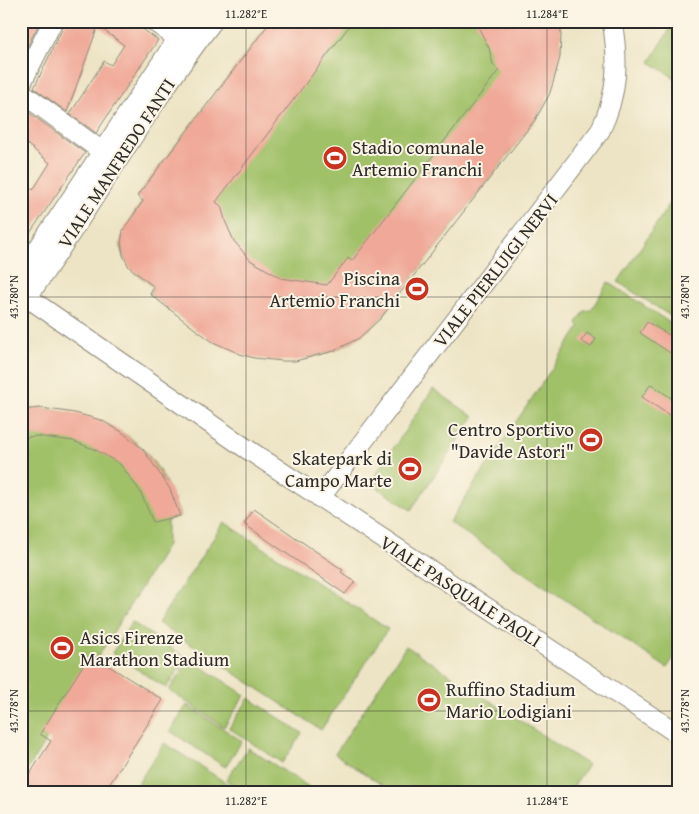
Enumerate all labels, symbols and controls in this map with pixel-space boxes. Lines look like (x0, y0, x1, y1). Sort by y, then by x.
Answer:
text: 11.282°E (225, 5, 267, 22)
text: 11.284°E (526, 5, 568, 22)
street label: VIALE MANFREDO FANTI (50, 72, 182, 254)
place label: Stadio comunale Artemio Franchi (352, 133, 484, 183)
sports icon: Stadio comunale Artemio Franchi (322, 145, 348, 171)
street label: VIALE PIERLUIGI NERVI (426, 187, 564, 353)
place label: Piscina Artemio Franchi (270, 264, 400, 314)
text: 43.780°N (5, 275, 22, 319)
text: 43.780°N (676, 275, 693, 319)
sports icon: Piscina Artemio Franchi (404, 276, 430, 302)
place label: Centro Sportivo "Davide Astori" (448, 415, 574, 465)
sports icon: Centro Sportivo "Davide Astori" (578, 427, 604, 453)
place label: Skatepark di Campo Marte (285, 444, 392, 494)
sports icon: Skatepark di Campo Marte (397, 456, 423, 482)
street label: VIALE PASQUALE PAOLI (375, 528, 547, 654)
place label: Asics Firenze Marathon Stadium (80, 623, 230, 673)
sports icon: Asics Firenze Marathon Stadium (49, 635, 75, 661)
place label: Ruffino Stadium Mario Lodigiani (446, 675, 576, 725)
sports icon: Ruffino Stadium Mario Lodigiani (416, 687, 442, 713)
text: 43.778°N (5, 689, 22, 733)
text: 43.778°N (676, 689, 693, 733)
text: 11.282°E (225, 792, 267, 809)
text: 11.284°E (526, 792, 568, 809)

